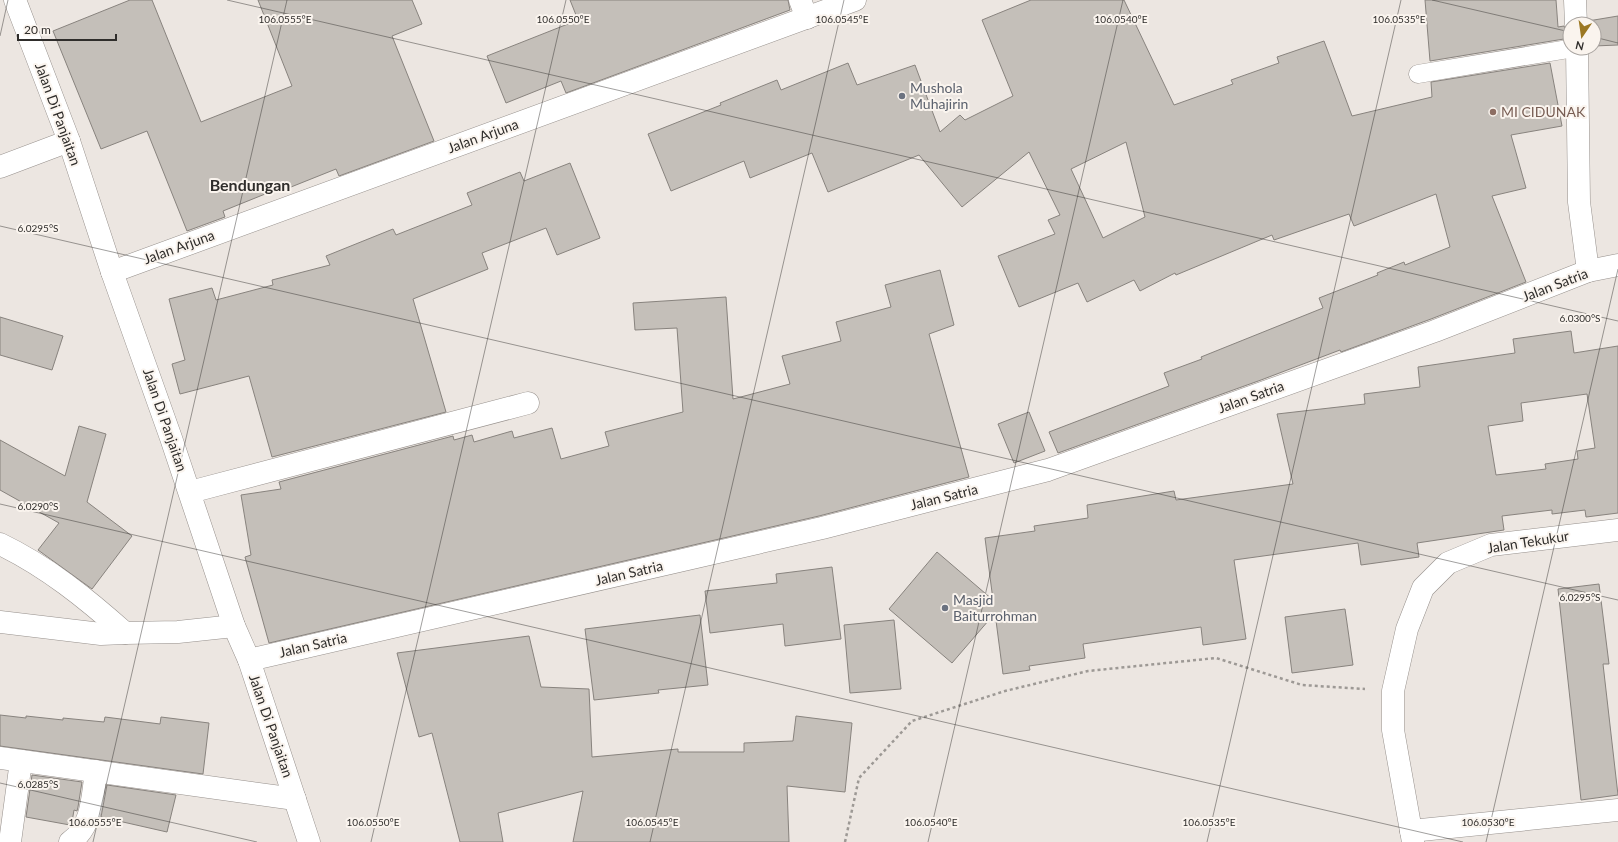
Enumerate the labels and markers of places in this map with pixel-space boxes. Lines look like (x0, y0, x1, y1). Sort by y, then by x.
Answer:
place label: Mushola Muhajirin (910, 79, 968, 112)
marker: Mushola Muhajirin (897, 91, 907, 101)
place label: MI CIDUNAK (1501, 103, 1586, 120)
marker: MI CIDUNAK (1488, 107, 1498, 117)
place label: Masjid Baiturrohman (953, 591, 1037, 624)
marker: Masjid Baiturrohman (940, 603, 950, 613)

